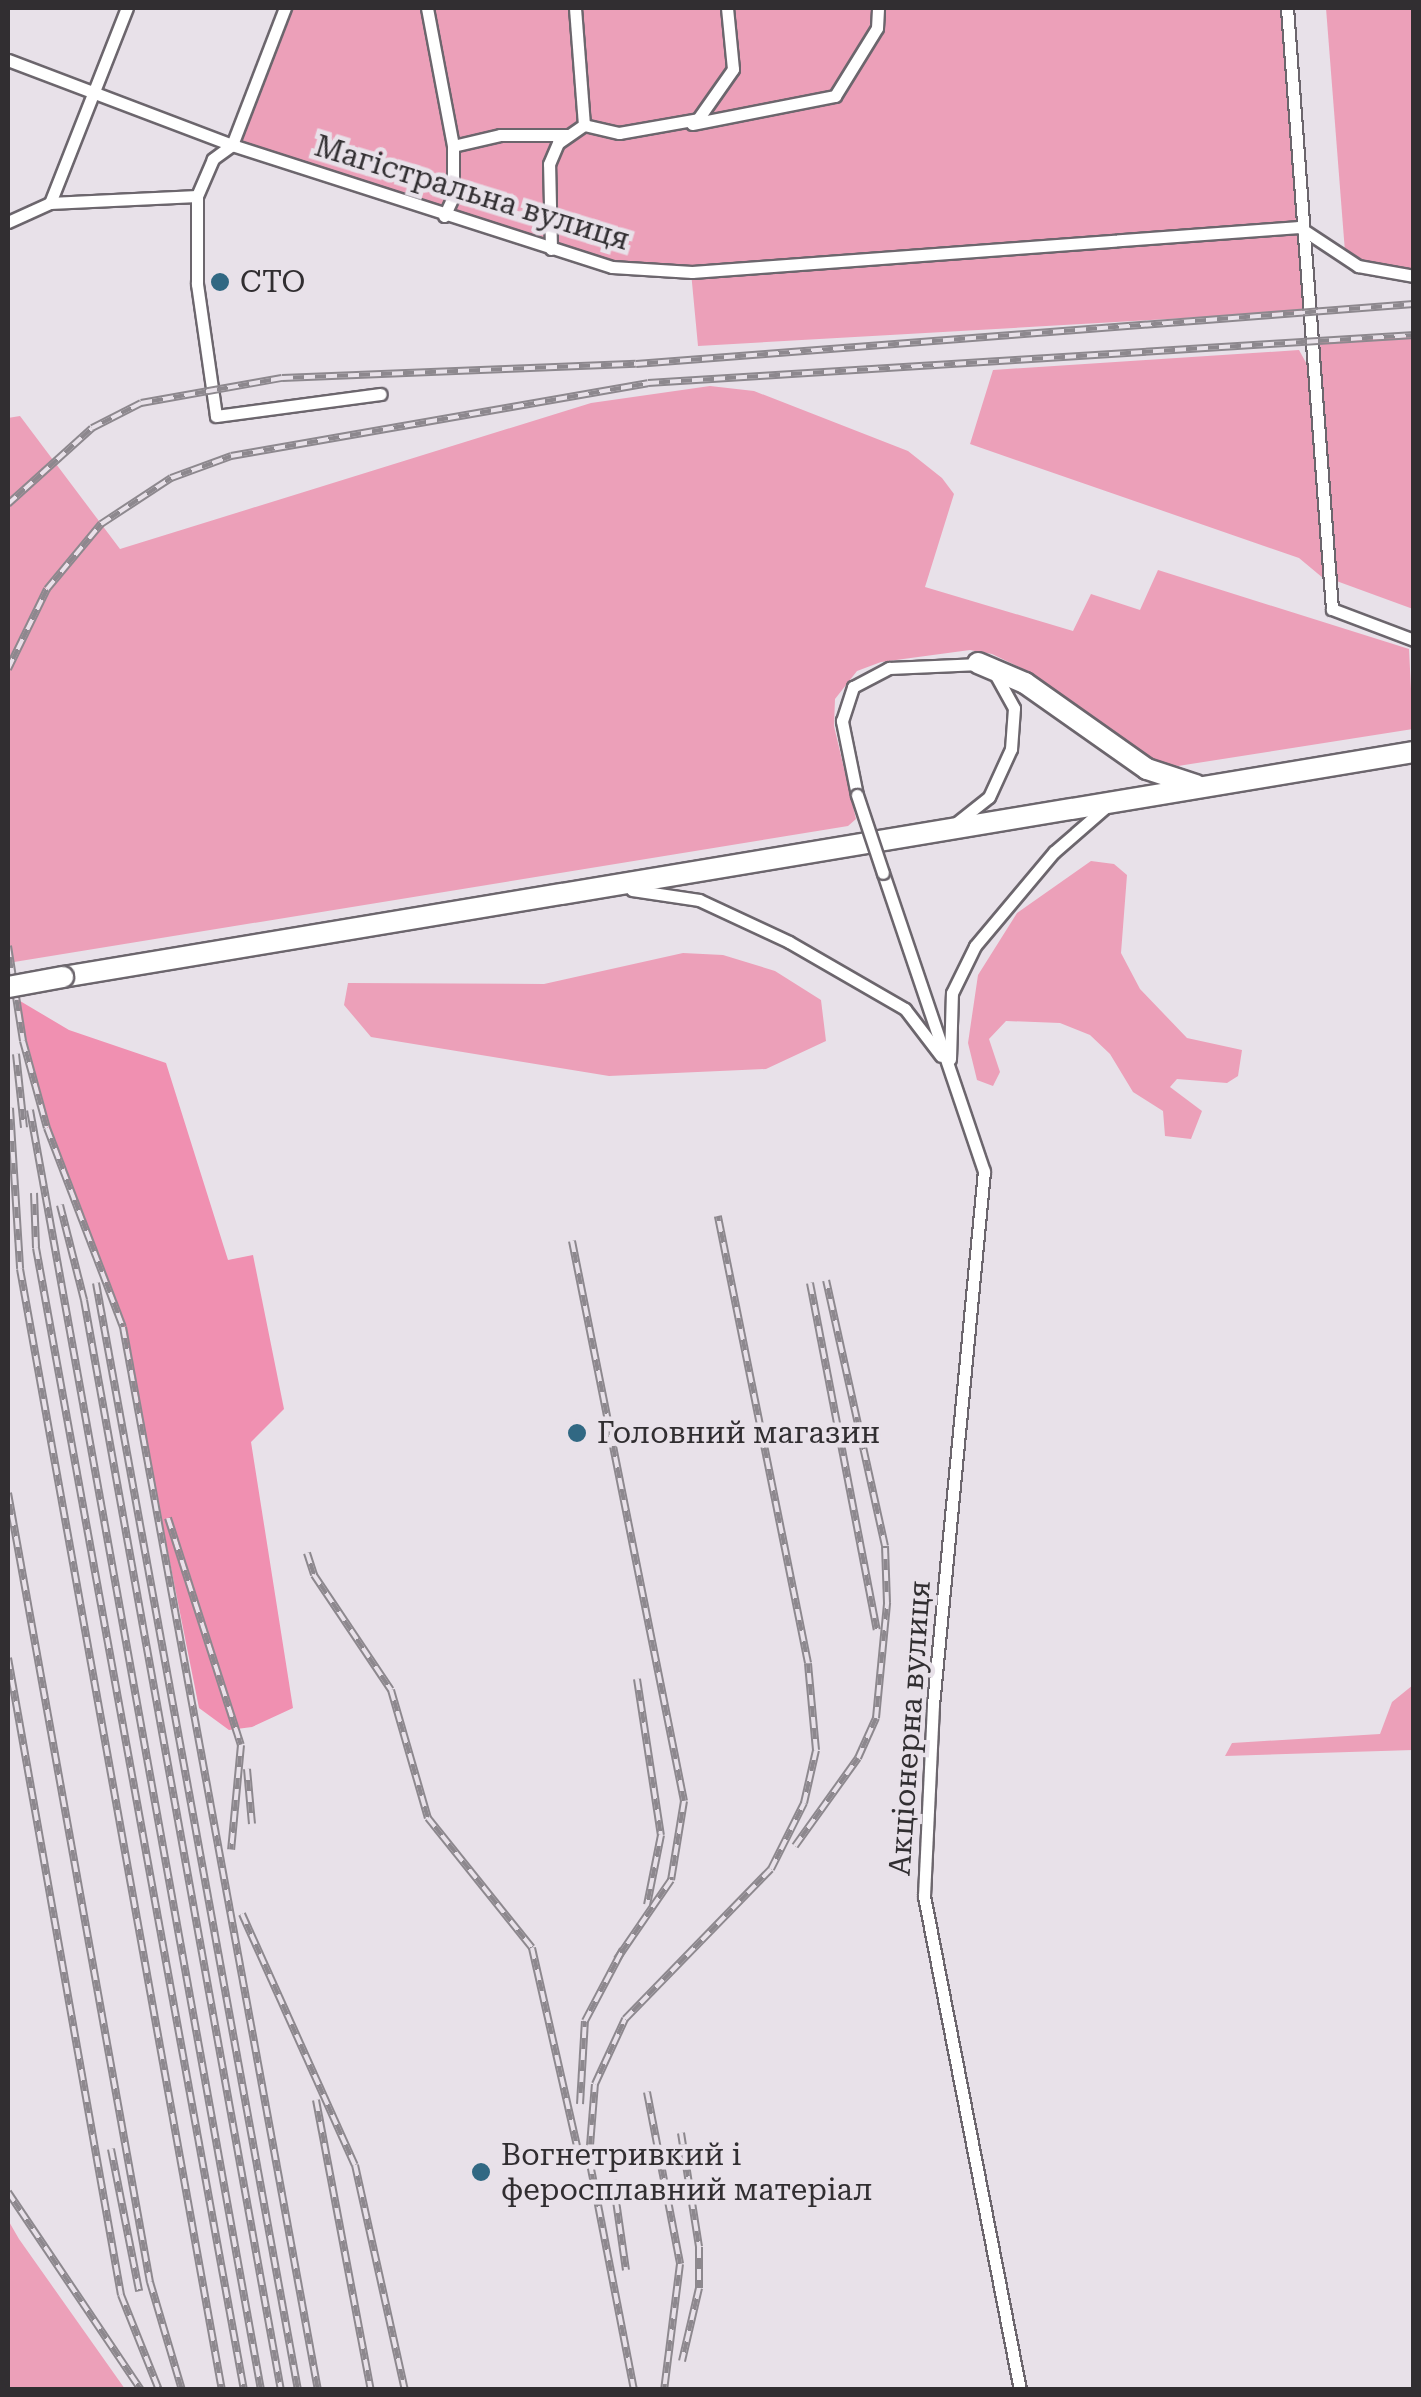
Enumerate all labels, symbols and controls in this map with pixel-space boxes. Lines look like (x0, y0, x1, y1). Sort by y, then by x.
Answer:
street label: Магістральна вулиця (310, 128, 634, 258)
place label: СТО (240, 264, 305, 300)
marker: СТО (209, 271, 231, 293)
place label: Головний магазин (597, 1415, 880, 1451)
marker: Головний магазин (566, 1422, 588, 1444)
street label: Акціонерна вулиця (882, 1579, 938, 1877)
place label: Вогнетривкий і феросплавний матеріал (501, 2137, 872, 2208)
marker: Вогнетривкий і феросплавний матеріал (470, 2161, 492, 2183)

